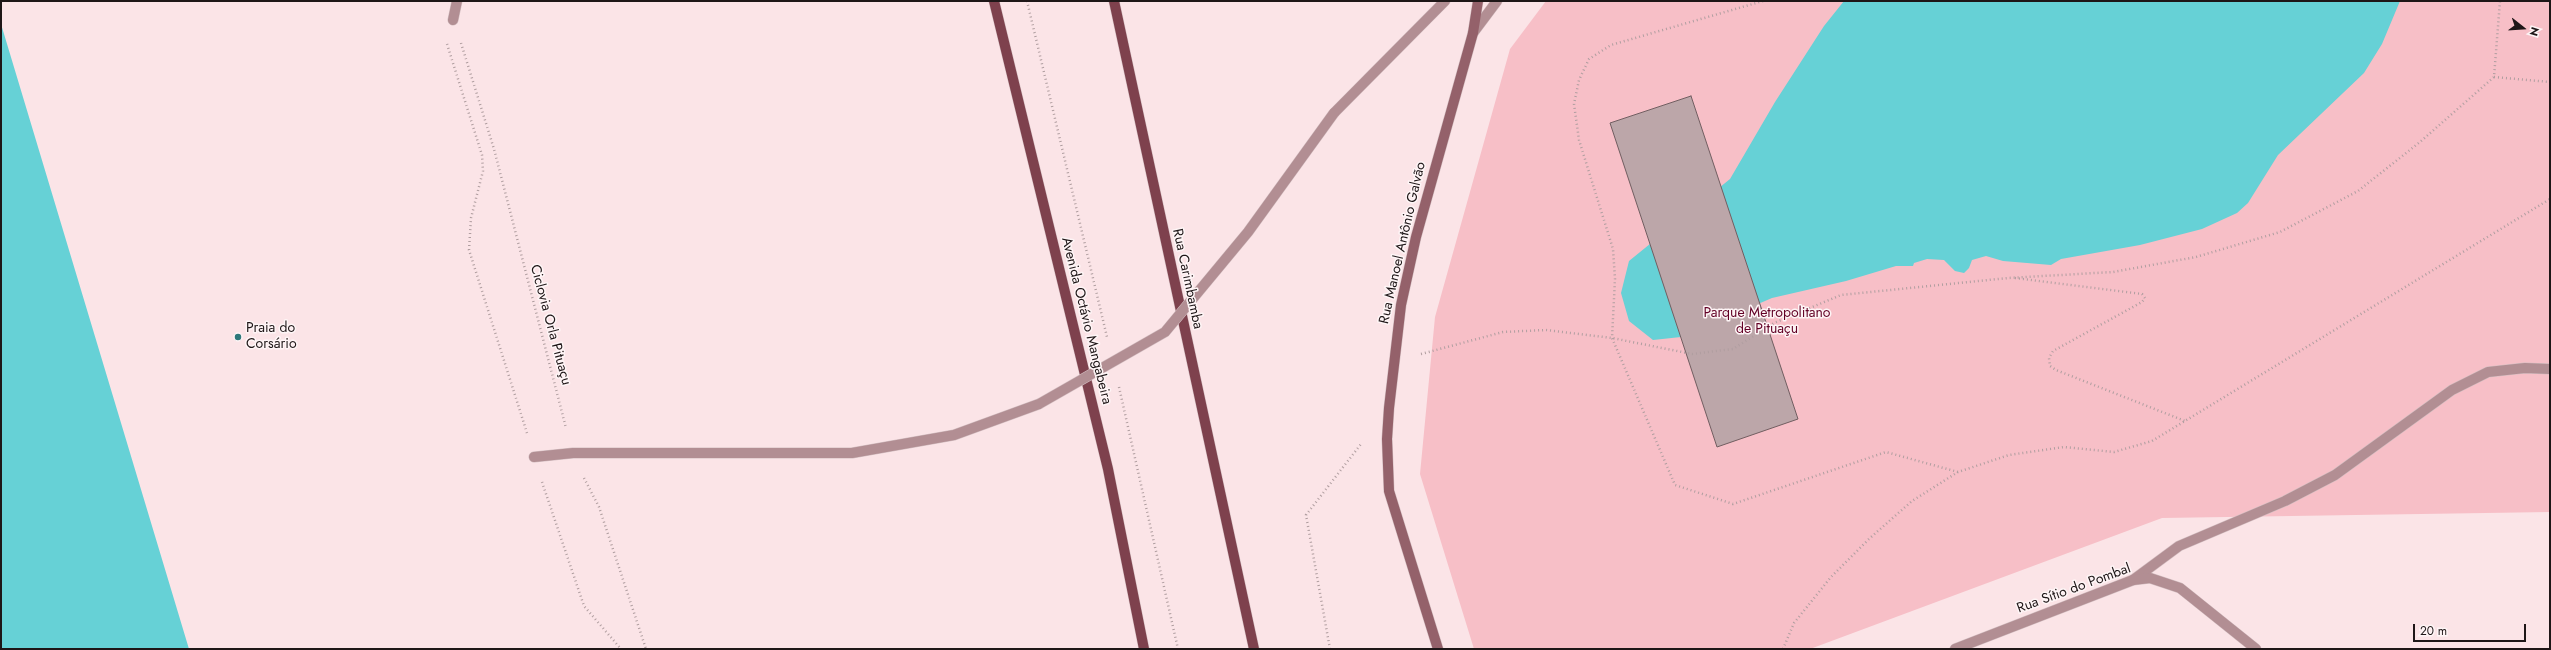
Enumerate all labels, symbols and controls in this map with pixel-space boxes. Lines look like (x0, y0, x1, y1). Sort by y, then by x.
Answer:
north arrow (2503, 8, 2543, 48)
text: N (2526, 25, 2543, 38)
street label: Rua Manoel Antônio Galvão (1376, 160, 1430, 326)
street label: Rua Carimbamba (1168, 227, 1206, 331)
street label: Avenida Octávio Mangabeira (1057, 236, 1115, 406)
street label: Ciclovia Orla Pituaçu (526, 263, 574, 387)
park label: Parque Metropolitano de Pituaçu (1703, 306, 1831, 338)
place label: Praia do Corsário (246, 321, 297, 354)
marker: Praia do Corsário (233, 332, 243, 342)
street label: Rua Sítio do Pombal (2015, 561, 2133, 617)
scale bar (2415, 616, 2528, 642)
text: 20 m (2420, 622, 2447, 640)

